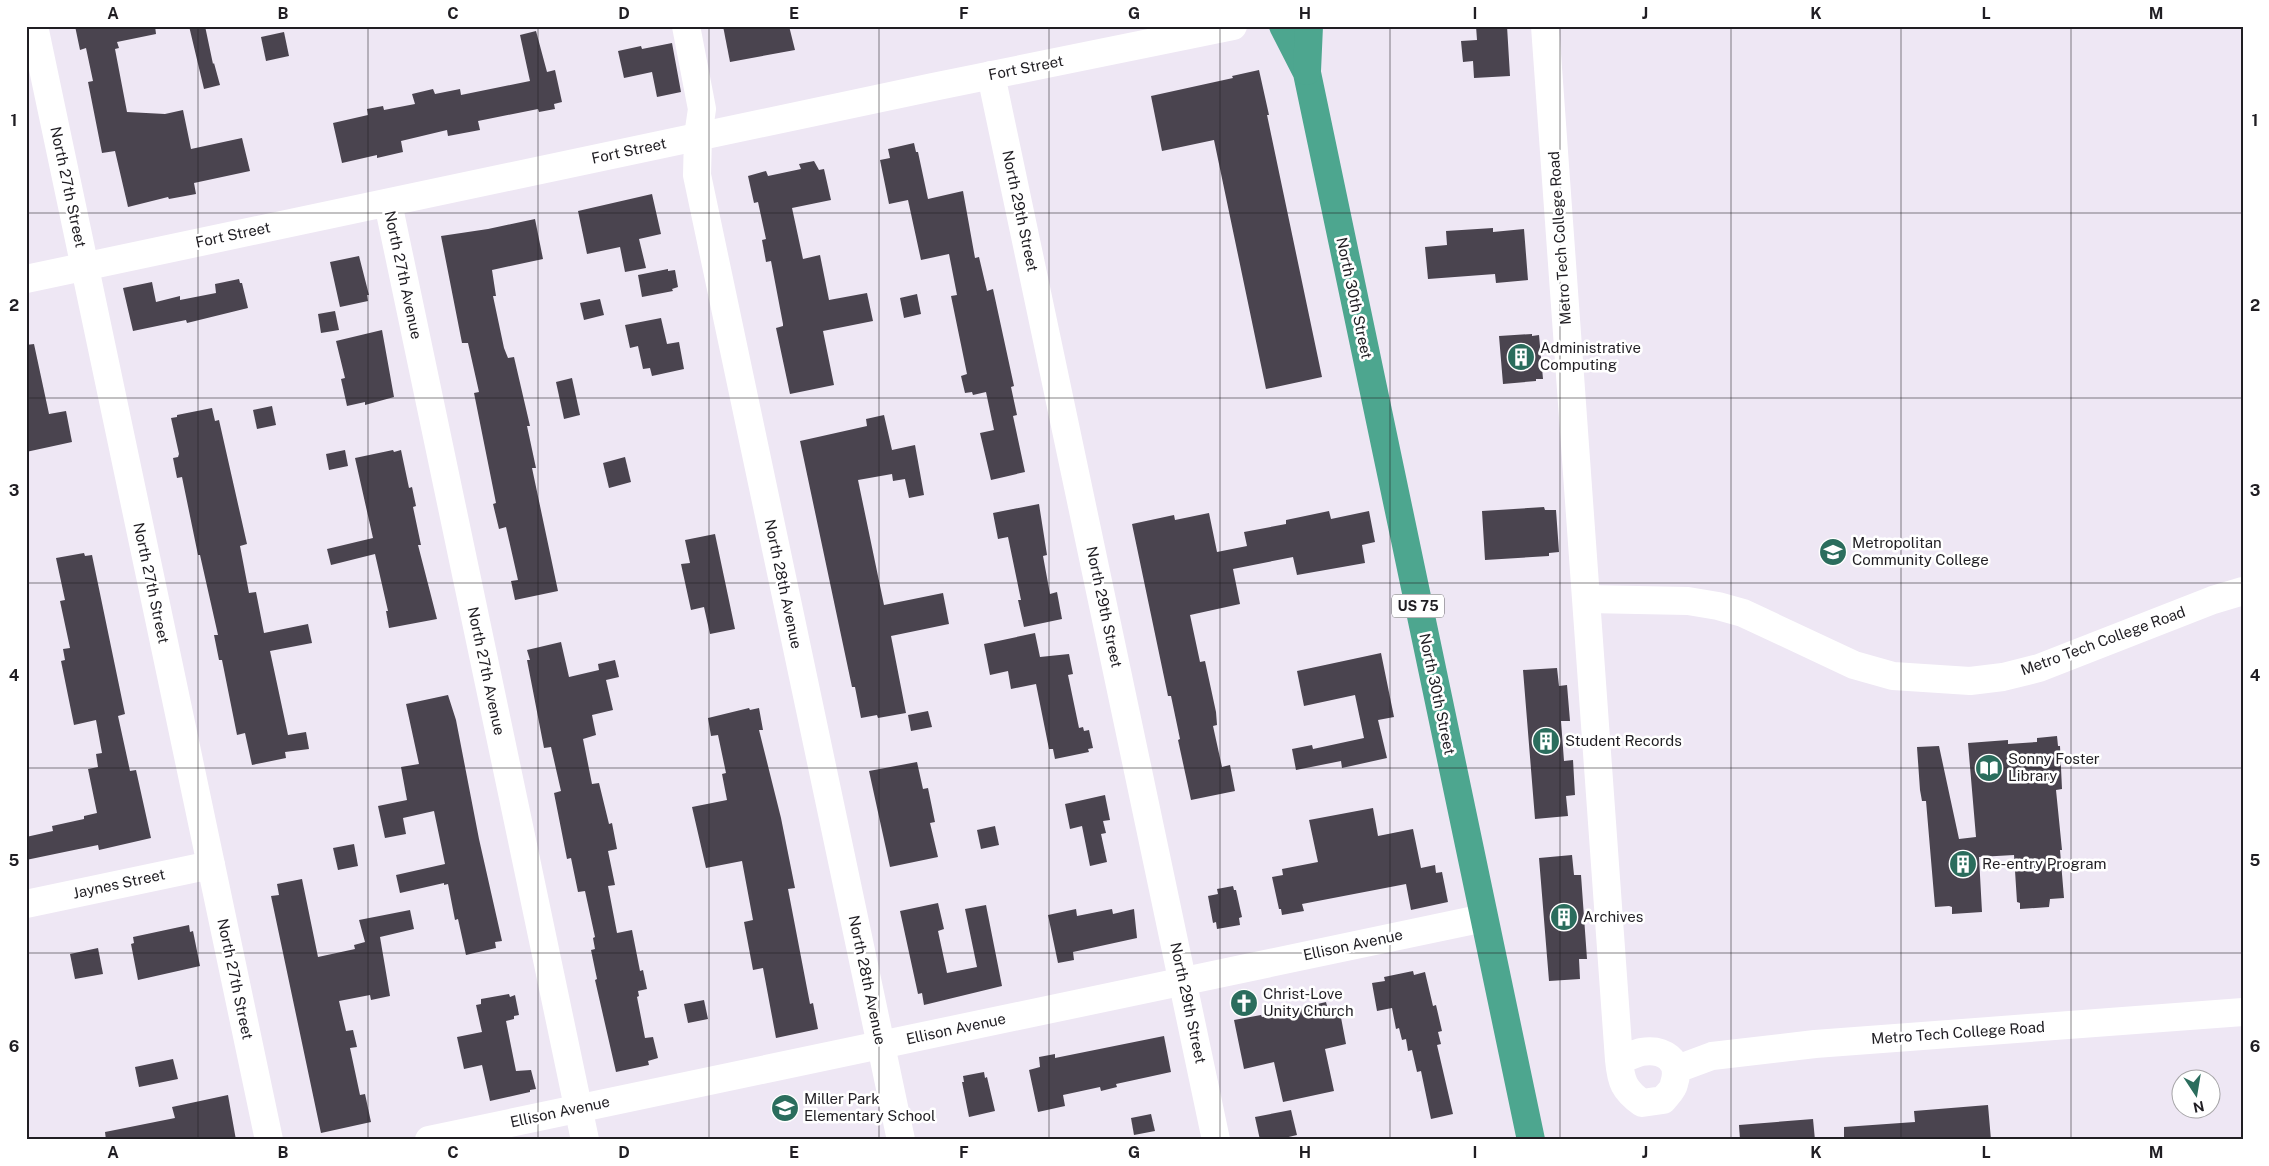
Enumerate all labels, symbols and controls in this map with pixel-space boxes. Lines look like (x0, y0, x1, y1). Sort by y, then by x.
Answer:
text: A (107, 4, 119, 23)
text: B (278, 4, 289, 23)
text: C (447, 4, 459, 23)
text: D (618, 4, 630, 23)
text: E (789, 4, 799, 23)
text: F (959, 4, 969, 23)
text: G (1128, 4, 1140, 23)
text: H (1299, 4, 1311, 23)
text: I (1473, 4, 1477, 23)
text: J (1642, 4, 1648, 23)
text: K (1810, 4, 1822, 23)
text: L (1981, 4, 1991, 23)
text: M (2149, 4, 2163, 23)
street label: Fort Street (987, 52, 1065, 83)
text: 1 (11, 111, 17, 130)
text: 1 (2252, 111, 2258, 130)
street label: North 27th Street (47, 125, 90, 249)
street label: Fort Street (590, 134, 668, 167)
street label: North 29th Street (999, 149, 1042, 273)
street label: Metro Tech College Road (1545, 151, 1574, 325)
street label: North 27th Avenue (382, 209, 425, 341)
street label: Fort Street (194, 218, 272, 251)
street label: North 30th Street (1333, 236, 1376, 360)
text: 2 (9, 296, 19, 315)
text: 2 (2250, 296, 2260, 315)
place label: Administrative Computing (1540, 339, 1641, 373)
building icon: Administrative Computing (1506, 342, 1536, 372)
text: 3 (9, 481, 19, 500)
text: 3 (2250, 481, 2260, 500)
street label: North 28th Avenue (761, 518, 806, 650)
street label: North 27th Street (130, 521, 173, 645)
place label: Metropolitan Community College (1852, 534, 1989, 568)
school or university icon: Metropolitan Community College (1818, 537, 1848, 567)
street label: North 29th Street (1083, 545, 1126, 669)
road number: US 75 (1392, 594, 1444, 618)
street label: Metro Tech College Road (2018, 603, 2188, 678)
street label: North 27th Avenue (465, 605, 508, 737)
street label: North 30th Street (1416, 632, 1459, 756)
text: 4 (9, 666, 20, 685)
text: 4 (2250, 666, 2261, 685)
building icon: Student Records (1531, 726, 1561, 756)
place label: Student Records (1565, 732, 1682, 749)
place label: Sonny Foster Library (2008, 750, 2100, 784)
library icon: Sonny Foster Library (1974, 753, 2004, 783)
building icon: Re-entry Program (1948, 849, 1978, 879)
text: 5 (9, 851, 20, 870)
text: 5 (2250, 851, 2261, 870)
place label: Re-entry Program (1982, 855, 2107, 872)
street label: Jaynes Street (71, 865, 167, 902)
building icon: Archives (1549, 902, 1579, 932)
place label: Archives (1583, 908, 1643, 925)
street label: North 28th Avenue (845, 914, 890, 1046)
street label: North 27th Street (214, 917, 257, 1041)
street label: Ellison Avenue (1301, 926, 1404, 963)
street label: North 29th Street (1167, 941, 1210, 1065)
place label: Christ-Love Unity Church (1263, 985, 1354, 1019)
church icon: Christ-Love Unity Church (1229, 988, 1259, 1018)
street label: Ellison Avenue (904, 1010, 1007, 1047)
street label: Metro Tech College Road (1871, 1018, 2045, 1047)
text: 6 (9, 1037, 19, 1056)
text: 6 (2250, 1037, 2260, 1056)
north arrow (2172, 1068, 2222, 1118)
place label: Miller Park Elementary School (804, 1090, 936, 1124)
street label: Ellison Avenue (508, 1093, 611, 1130)
school or university icon: Miller Park Elementary School (770, 1093, 800, 1123)
text: N (2192, 1098, 2206, 1116)
text: A (107, 1143, 119, 1162)
text: B (278, 1143, 289, 1162)
text: C (447, 1143, 459, 1162)
text: D (618, 1143, 630, 1162)
text: E (789, 1143, 799, 1162)
text: F (959, 1143, 969, 1162)
text: G (1128, 1143, 1140, 1162)
text: H (1299, 1143, 1311, 1162)
text: I (1473, 1143, 1477, 1162)
text: J (1642, 1143, 1648, 1162)
text: K (1810, 1143, 1822, 1162)
text: L (1981, 1143, 1991, 1162)
text: M (2149, 1143, 2163, 1162)

